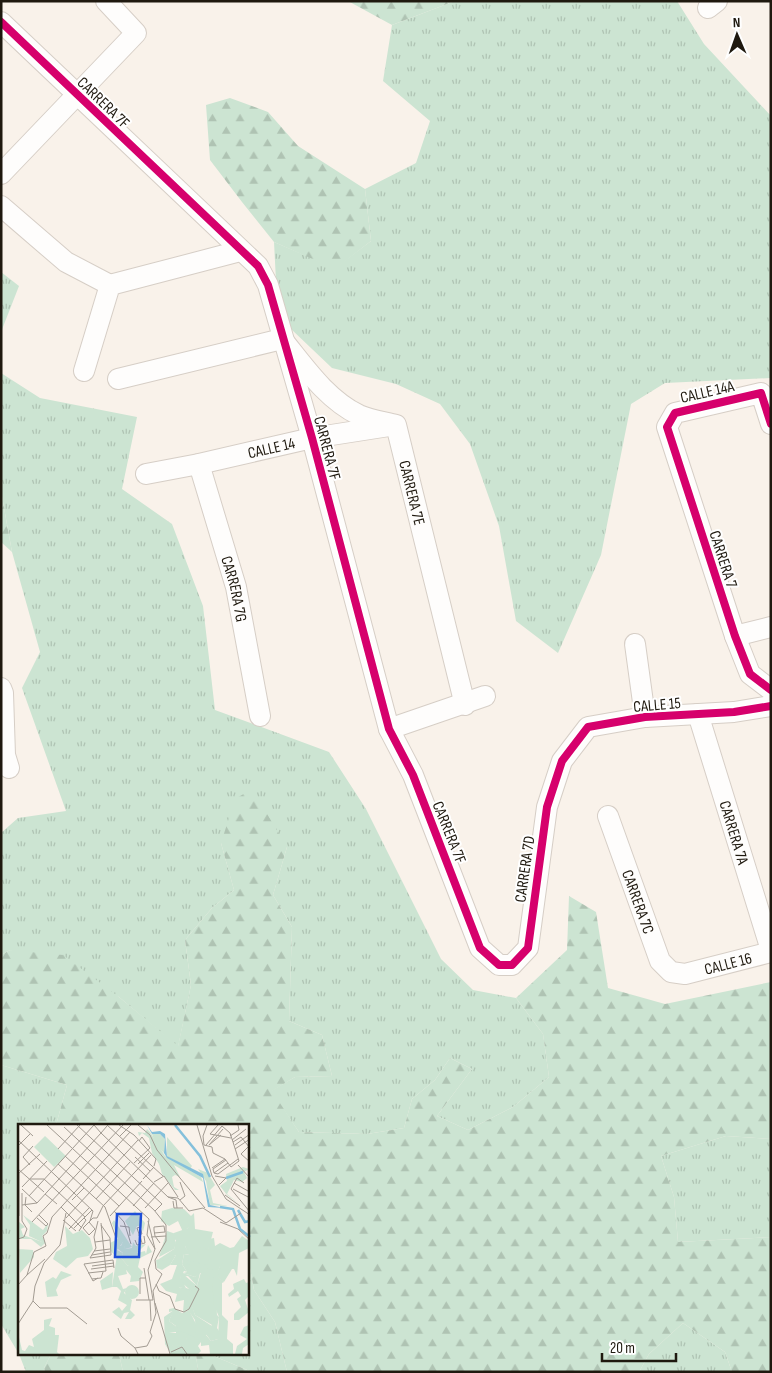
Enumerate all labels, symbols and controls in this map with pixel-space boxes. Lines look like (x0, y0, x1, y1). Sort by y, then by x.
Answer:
north arrow (712, 10, 762, 60)
text: N (733, 14, 741, 31)
street label: CARRERA 7F (73, 74, 133, 133)
street label: CALLE 14A (679, 377, 736, 408)
street label: CARRERA 7F (309, 414, 344, 482)
street label: CALLE 14 (246, 434, 297, 463)
street label: CARRERA 7E (394, 459, 428, 527)
street label: CARRERA 7 (704, 528, 741, 591)
street label: CARRERA 7G (216, 554, 250, 623)
street label: CALLE 15 (633, 694, 682, 717)
street label: CARRERA 7F (428, 799, 470, 866)
street label: CARRERA 7A (714, 799, 752, 867)
street label: CARRERA 7D (511, 835, 540, 904)
street label: CARRERA 7C (617, 868, 658, 937)
street label: CALLE 16 (703, 949, 754, 980)
inset map (18, 1124, 249, 1356)
scale bar (602, 1330, 676, 1362)
text: 20 m (610, 1339, 635, 1358)

